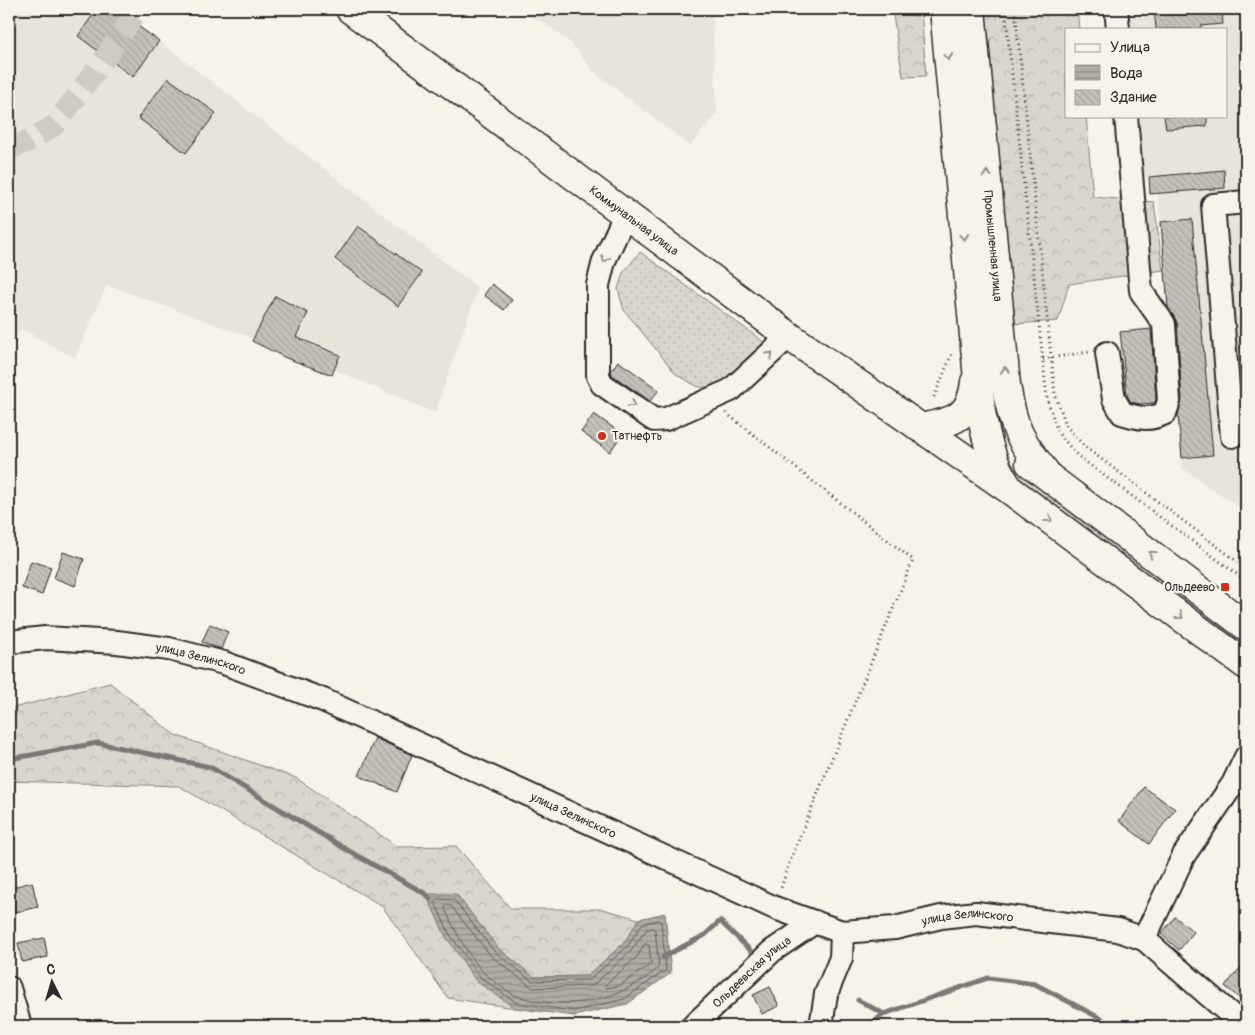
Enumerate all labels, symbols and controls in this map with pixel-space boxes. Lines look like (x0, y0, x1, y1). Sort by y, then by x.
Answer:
legend (1065, 28, 1228, 118)
text: Улица (1110, 38, 1150, 57)
one-way arrow (942, 54, 953, 62)
text: Вода (1110, 64, 1143, 83)
text: Здание (1110, 88, 1157, 107)
one-way arrow (981, 170, 992, 178)
street label: Коммунальная улица (586, 183, 682, 259)
street label: Промышленная улица (980, 190, 1005, 303)
one-way arrow (959, 233, 970, 241)
one-way arrow (601, 255, 611, 263)
one-way arrow (764, 352, 773, 361)
one-way arrow (1000, 366, 1011, 374)
one-way arrow (626, 398, 636, 407)
place label: Татнефть (612, 429, 662, 444)
marker: Татнефть (596, 430, 608, 442)
one-way arrow (1043, 514, 1052, 522)
one-way arrow (1149, 551, 1158, 559)
place label: Ольдеево (1164, 580, 1216, 595)
marker: Ольдеево (1219, 581, 1231, 593)
one-way arrow (1174, 610, 1184, 619)
street label: улица Зелинского (154, 640, 248, 679)
street label: улица Зелинского (527, 789, 619, 842)
street label: улица Зелинского (919, 906, 1015, 930)
street label: Ольдеевская улица (710, 933, 794, 1011)
north arrow (28, 958, 78, 1008)
text: С (46, 961, 56, 978)

